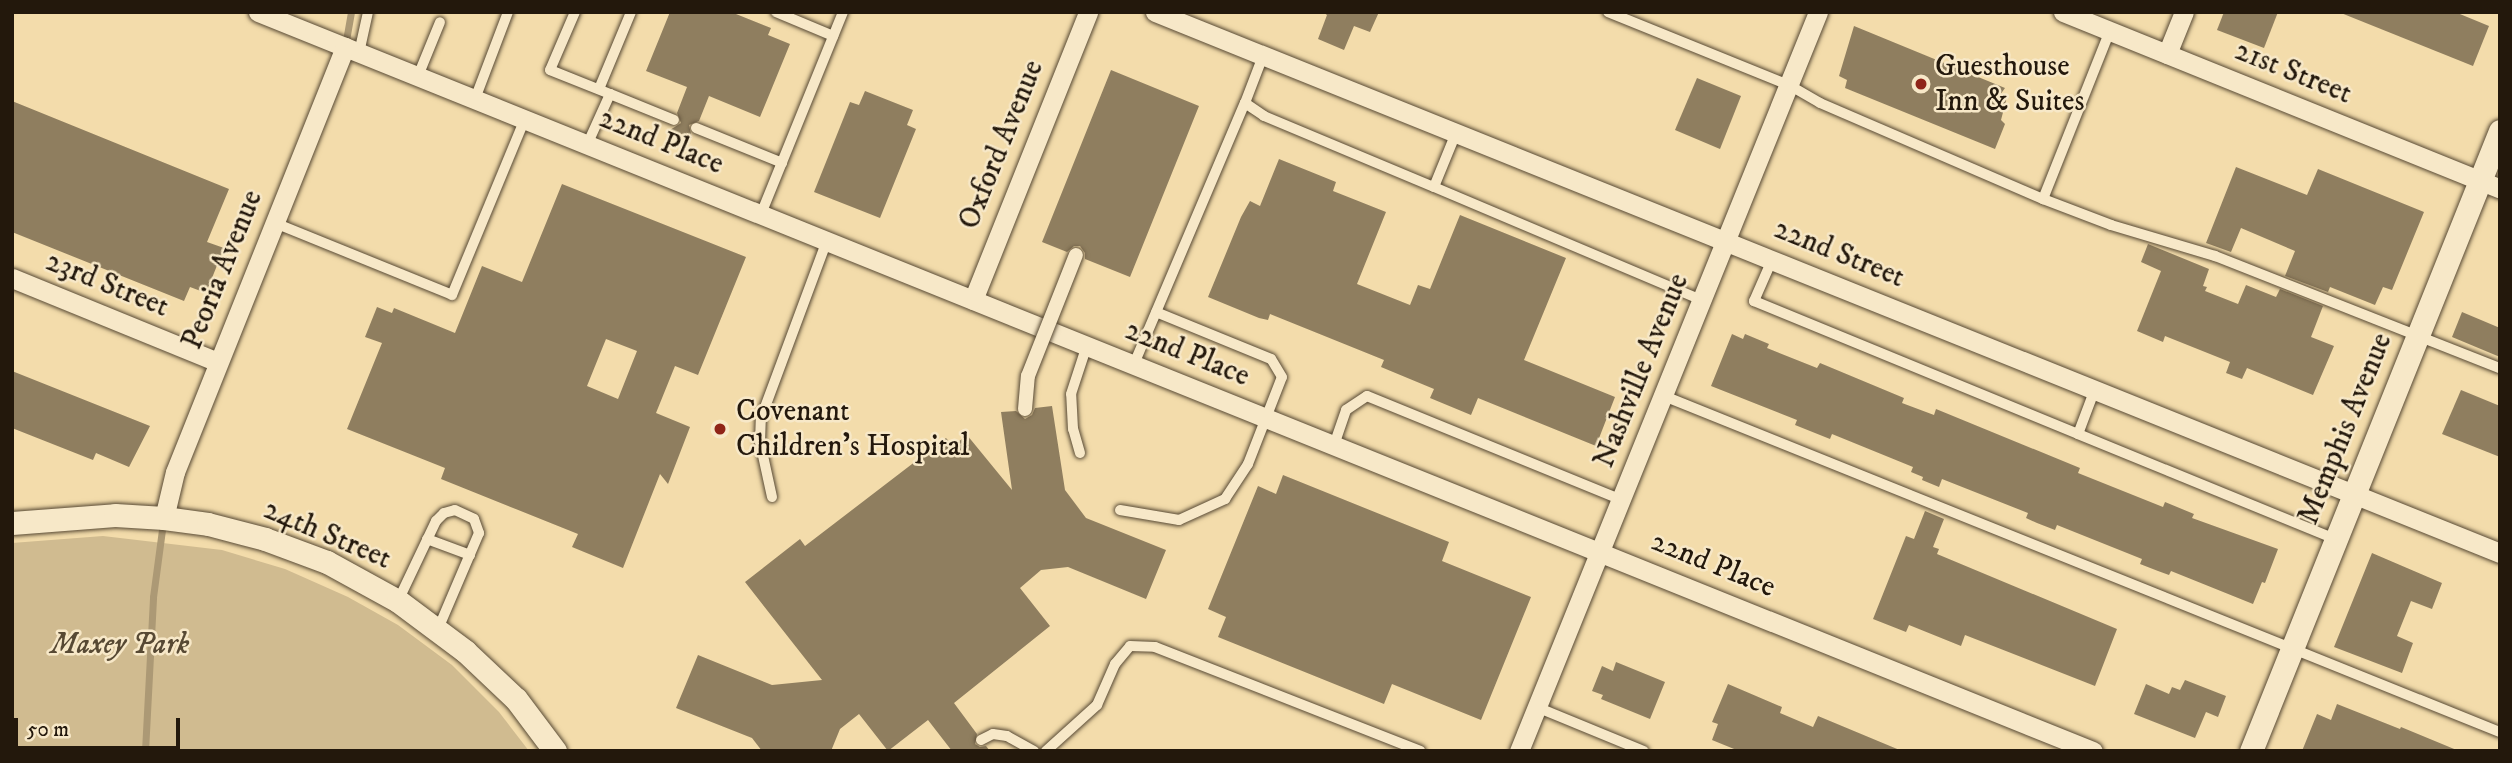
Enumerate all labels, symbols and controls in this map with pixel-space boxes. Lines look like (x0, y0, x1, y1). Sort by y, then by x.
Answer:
street label: 21st Street (2229, 33, 2357, 113)
place label: Guesthouse Inn & Suites (1935, 49, 2085, 119)
street label: Oxford Avenue (952, 55, 1052, 235)
marker: Guesthouse Inn & Suites (1913, 76, 1929, 92)
street label: 22nd Place (594, 101, 728, 183)
street label: Peoria Avenue (175, 185, 271, 355)
street label: 22nd Street (1769, 212, 1909, 296)
street label: 23rd Street (40, 244, 174, 326)
street label: Nashville Avenue (1587, 269, 1697, 473)
street label: 22nd Place (1120, 313, 1254, 395)
street label: Memphis Avenue (2291, 328, 2401, 530)
place label: Covenant Children’s Hospital (736, 394, 970, 464)
marker: Covenant Children’s Hospital (710, 419, 730, 439)
street label: 24th Street (258, 492, 396, 578)
street label: 22nd Place (1646, 524, 1780, 606)
park label: Maxey Park (51, 627, 189, 663)
scale bar (18, 704, 184, 748)
text: 50 m (27, 717, 69, 743)

